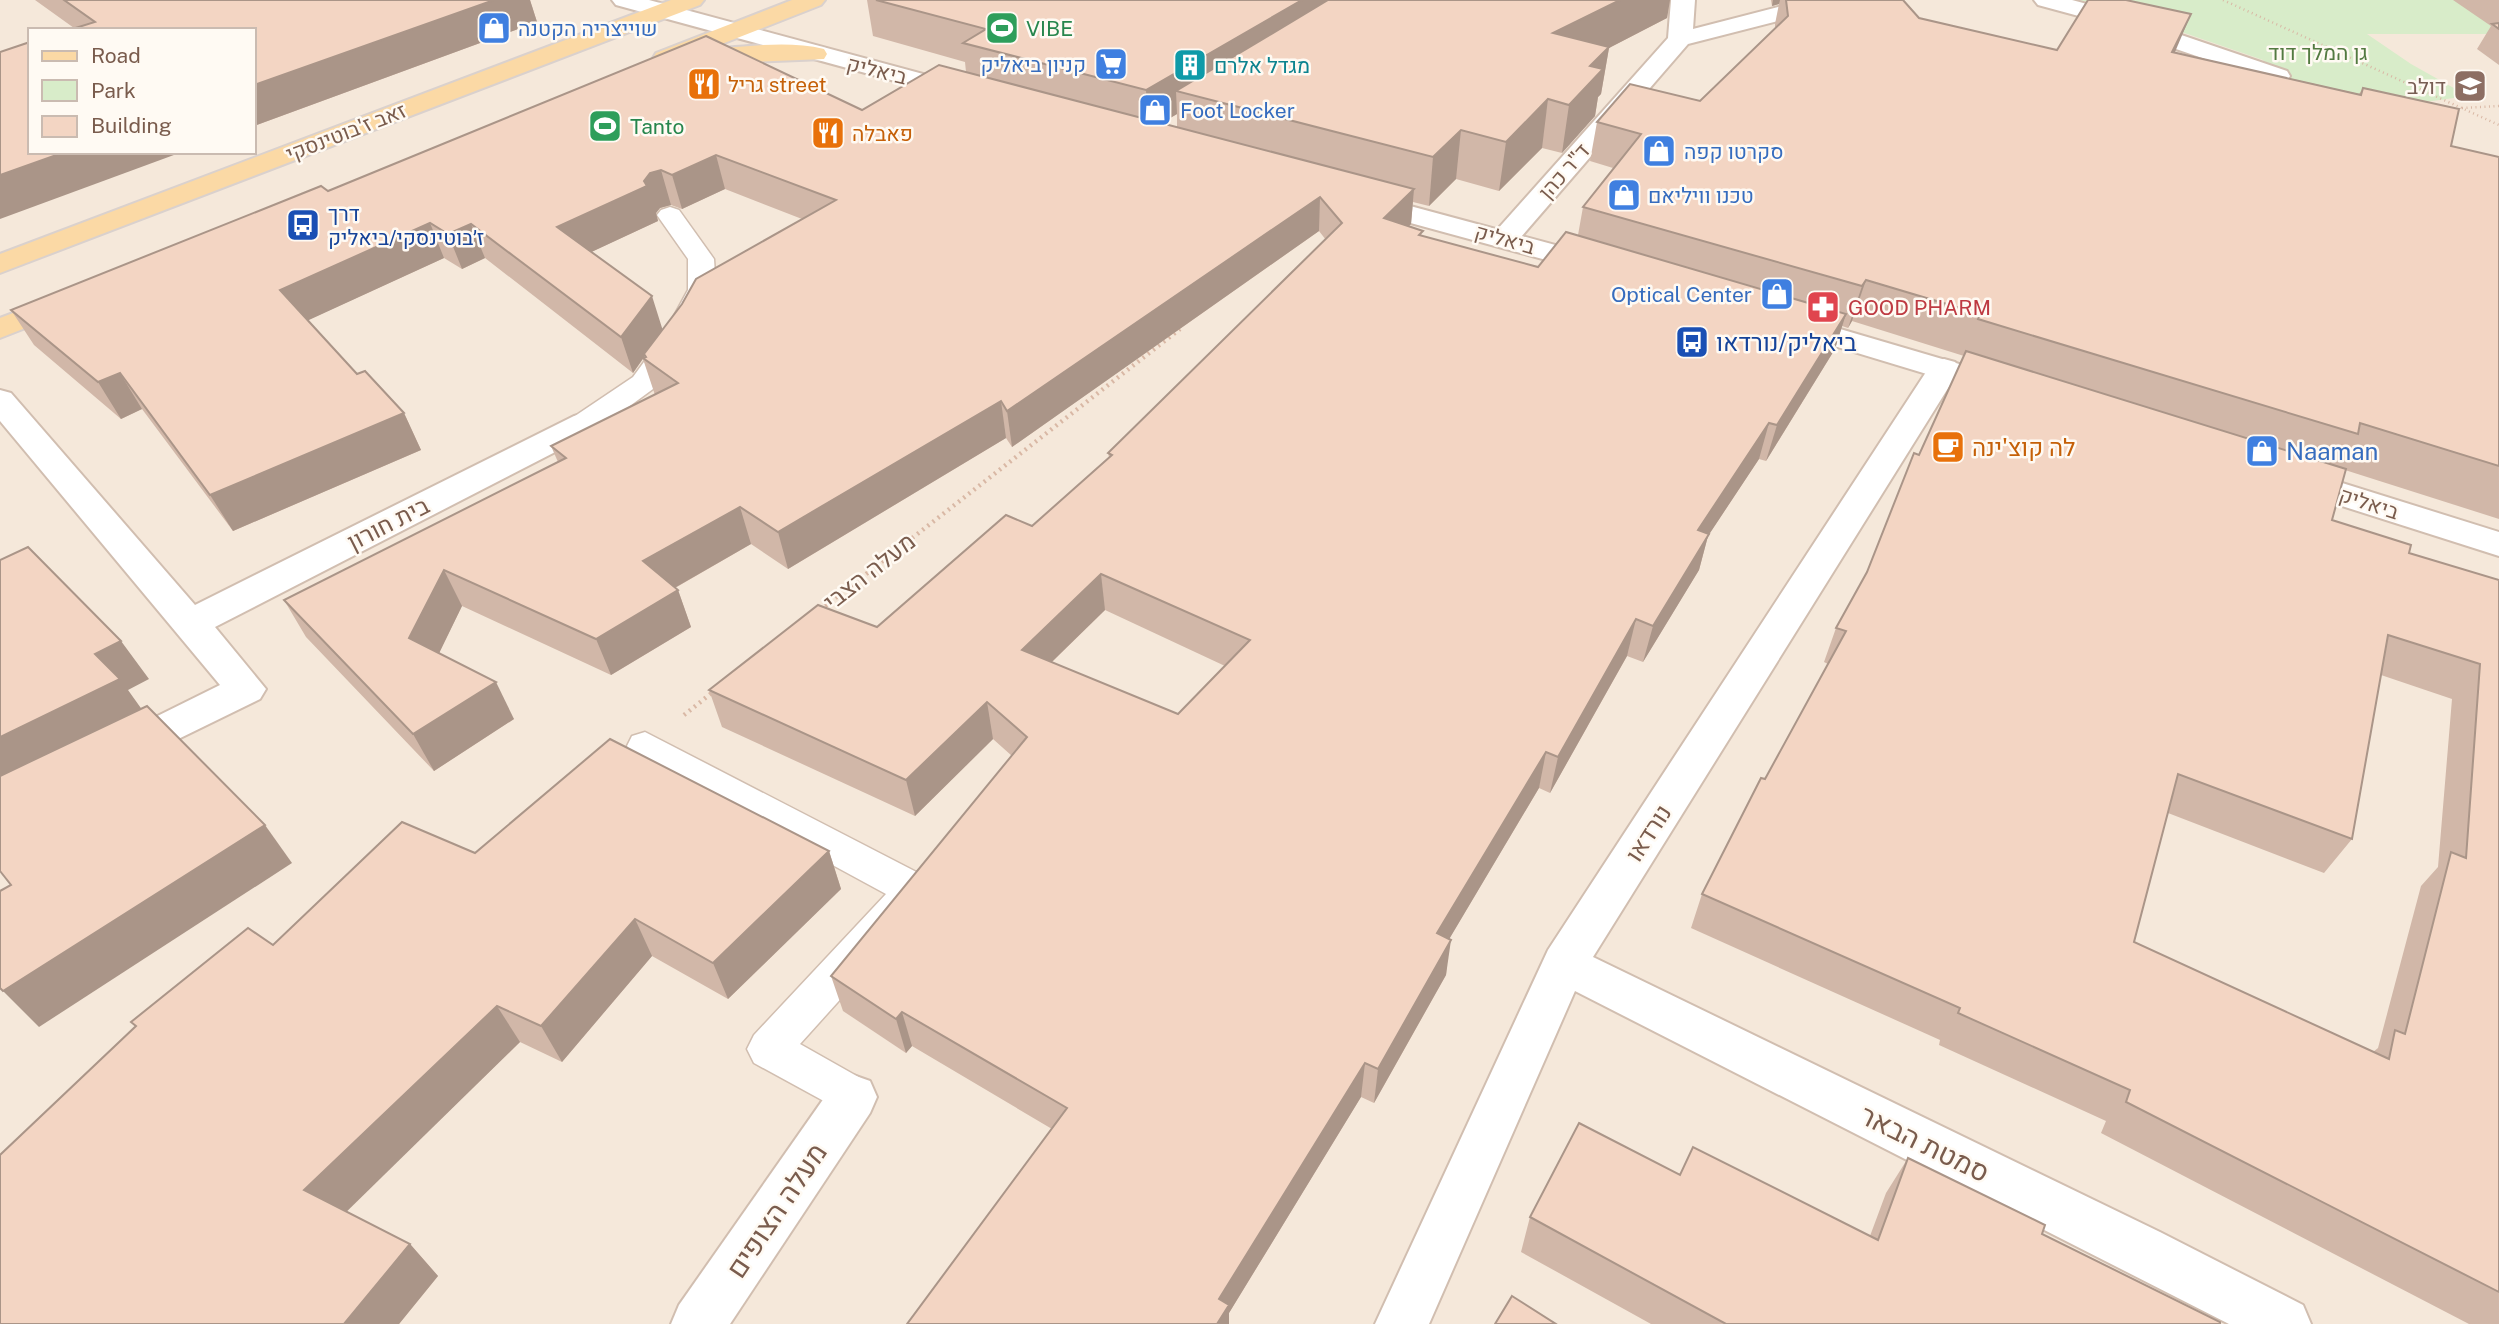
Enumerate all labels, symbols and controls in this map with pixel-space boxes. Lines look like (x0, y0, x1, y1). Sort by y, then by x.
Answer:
shop icon: שוייצריה הקטנה (475, 9, 513, 47)
sports icon: VIBE (983, 9, 1021, 47)
place label: שוייצריה הקטנה (518, 16, 657, 41)
place label: VIBE (1026, 16, 1073, 41)
legend (28, 28, 256, 154)
park label: גן המלך דוד (2268, 40, 2368, 65)
text: Road (91, 43, 141, 68)
supermarket icon: קניון ביאליק (1092, 45, 1130, 83)
building icon: מגדל אלרם (1171, 46, 1209, 84)
street label: ביאליק (844, 50, 910, 90)
place label: קניון ביאליק (981, 52, 1086, 77)
place label: מגדל אלרם (1214, 53, 1310, 78)
restaurant icon: גריל street (685, 65, 723, 103)
school or university icon: דולב (2451, 67, 2489, 105)
place label: גריל street (728, 72, 827, 97)
place label: דולב (2407, 74, 2446, 99)
text: Park (91, 78, 136, 103)
shop icon: Foot Locker (1136, 91, 1174, 129)
street label: זאב ז'בוטינסקי (282, 98, 410, 166)
place label: Foot Locker (1180, 98, 1295, 123)
sports icon: Tanto (586, 107, 624, 145)
text: Building (91, 113, 172, 138)
place label: Tanto (630, 114, 684, 139)
restaurant icon: פאבלה (809, 114, 847, 152)
place label: פאבלה (852, 121, 913, 146)
shop icon: סקרטו קפה (1640, 132, 1678, 170)
street label: ד"ר כהן (1533, 138, 1595, 204)
place label: סקרטו קפה (1684, 139, 1784, 164)
shop icon: טכנו וויליאם (1605, 176, 1643, 214)
place label: טכנו וויליאם (1648, 183, 1754, 208)
place label: דרך ז׳בוטינסקי/ביאליק (328, 201, 484, 250)
bus stop icon: דרך ז׳בוטינסקי/ביאליק (284, 206, 322, 244)
street label: ביאליק (1472, 219, 1538, 259)
shop icon: Optical Center (1758, 275, 1796, 313)
place label: Optical Center (1611, 282, 1752, 307)
pharmacy icon: GOOD PHARM (1804, 288, 1842, 326)
place label: GOOD PHARM (1848, 295, 1991, 320)
bus stop icon: ביאליק/נורדאו (1673, 323, 1711, 361)
place label: ביאליק/נורדאו (1716, 328, 1857, 356)
cafe icon: לה קוצ'ינה (1929, 428, 1967, 466)
shop icon: Naaman (2243, 432, 2281, 470)
place label: לה קוצ'ינה (1972, 433, 2075, 461)
place label: Naaman (2286, 437, 2378, 465)
street label: ביאליק (2336, 482, 2402, 524)
street label: בית חורון (342, 490, 434, 555)
street label: מעלה הצבי (818, 527, 920, 615)
street label: נורדאו (1619, 799, 1677, 867)
street label: סמטת הבאר (1855, 1097, 1995, 1189)
street label: מעלה הצופים (719, 1136, 833, 1284)

